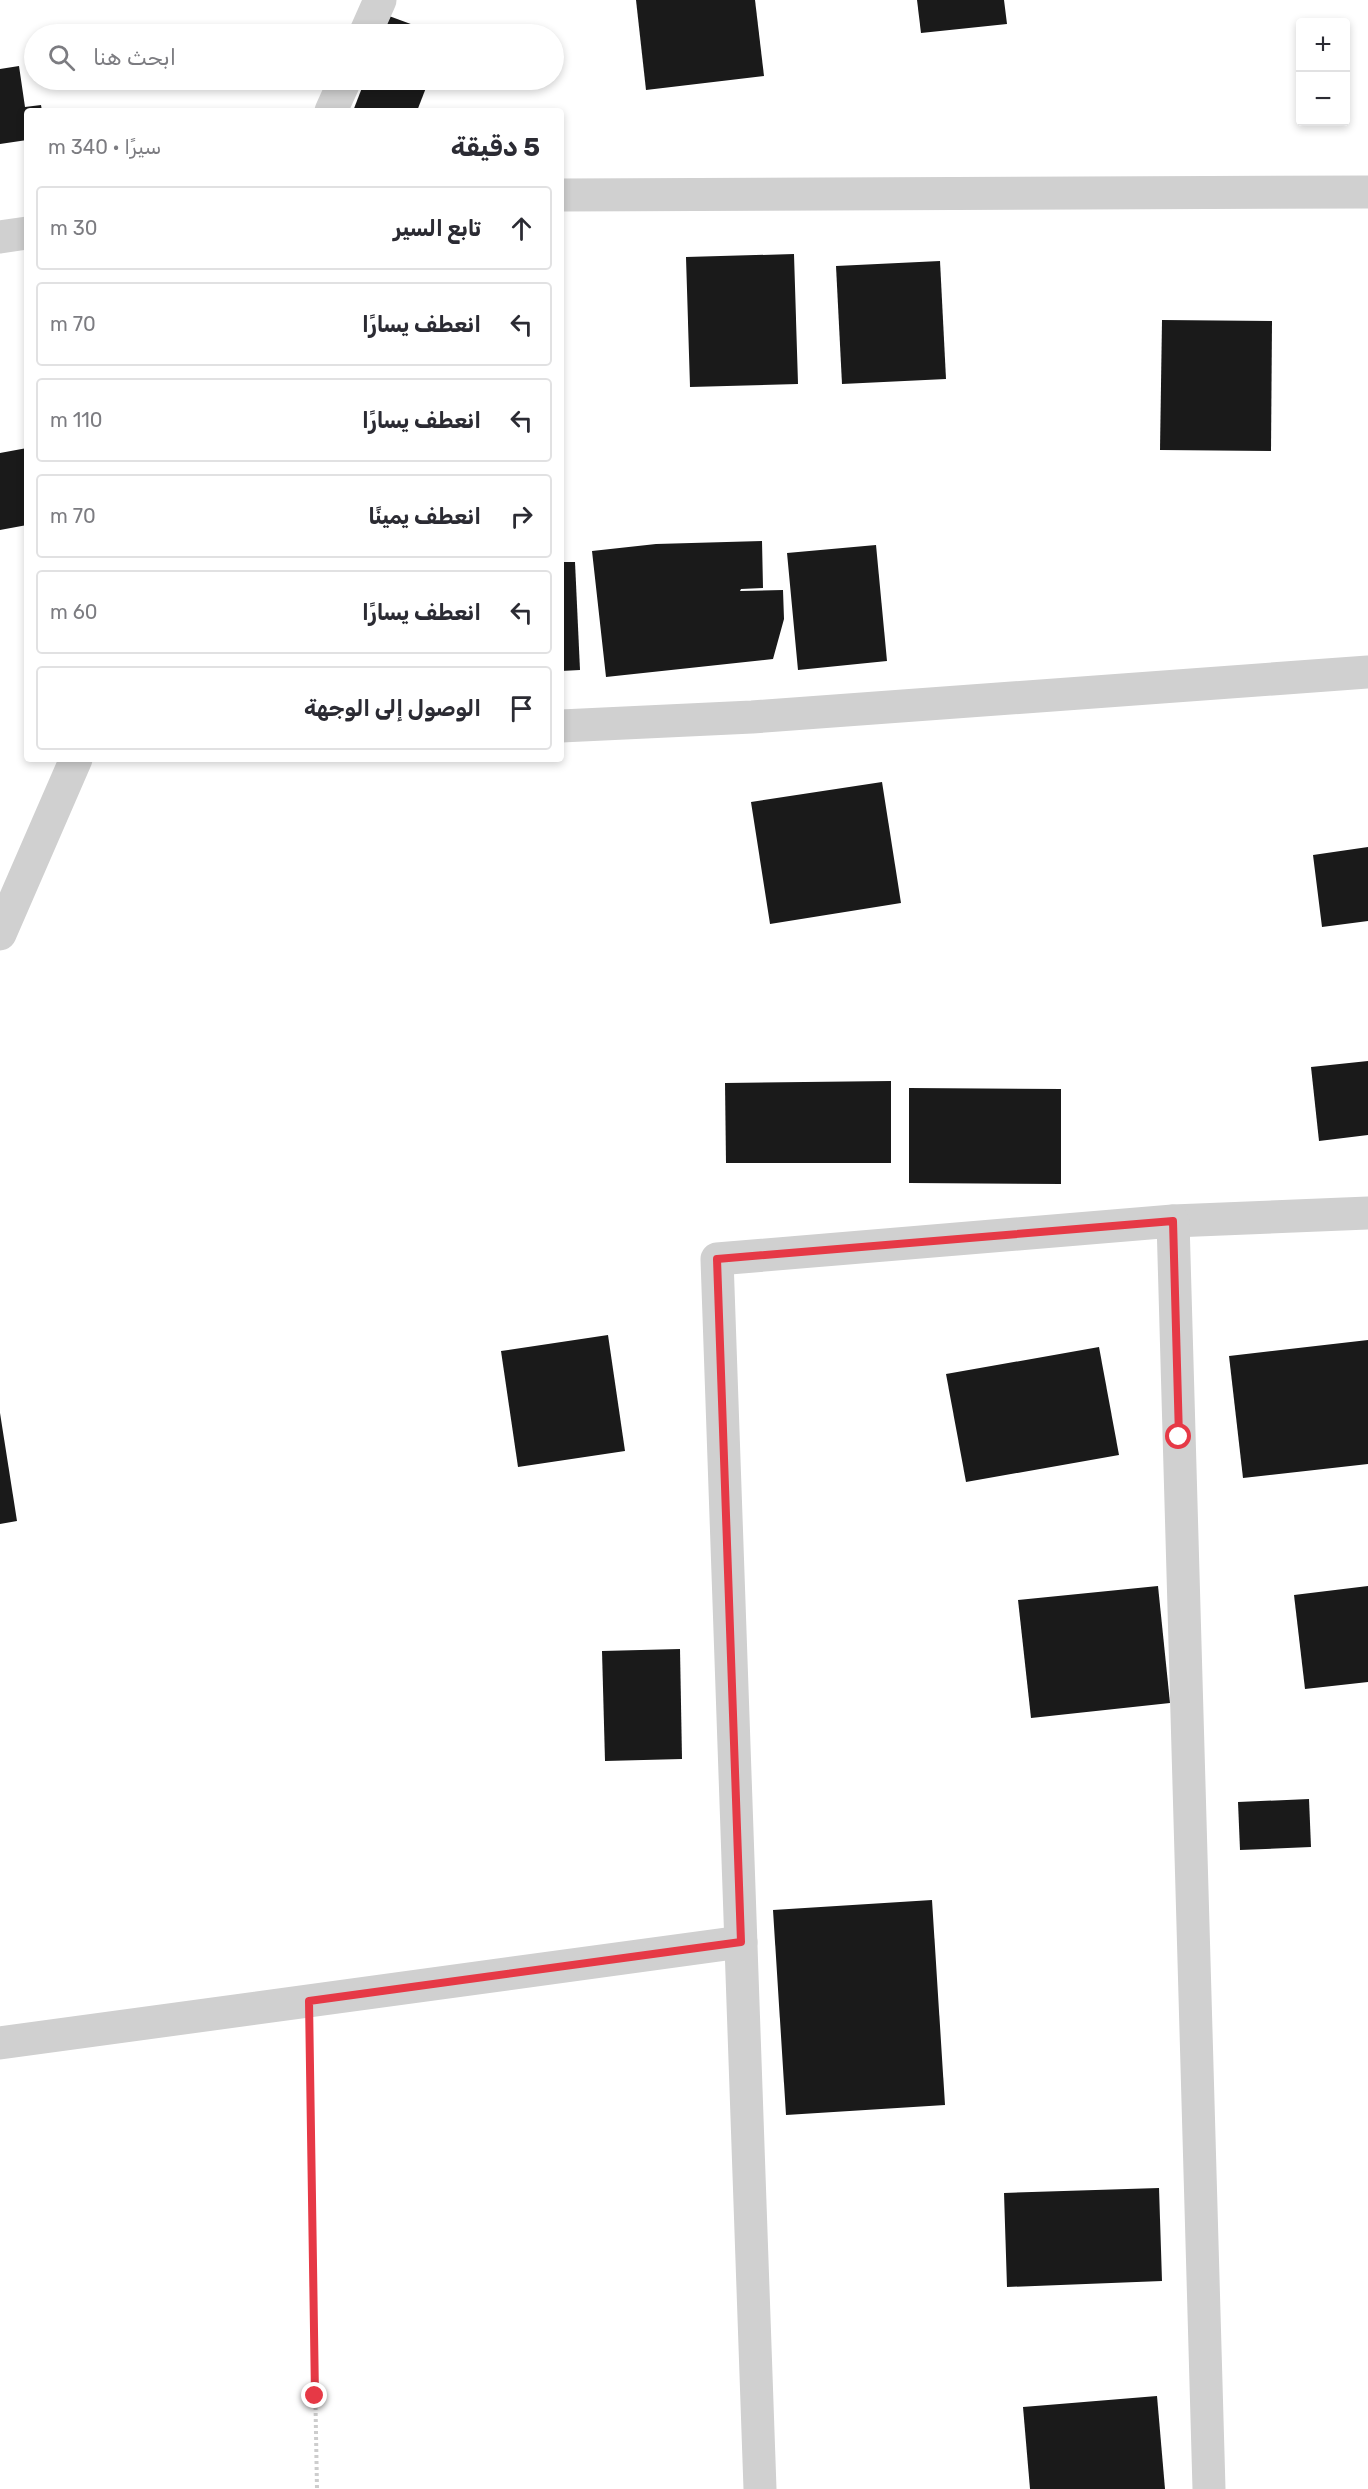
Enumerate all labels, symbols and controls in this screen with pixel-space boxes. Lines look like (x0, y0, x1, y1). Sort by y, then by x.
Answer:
map controls (1296, 18, 1350, 126)
button: + (1296, 18, 1350, 72)
search box (24, 24, 564, 90)
icon: search (45, 41, 78, 74)
text: ابحث هنا (93, 44, 176, 71)
button: − (1296, 72, 1350, 126)
text: 5 دقيقة (451, 132, 540, 163)
text: سيرًا · 340 m (48, 135, 161, 159)
icon: ahead (505, 212, 538, 245)
text: تابع السير (393, 215, 481, 242)
text: 30 m (50, 216, 97, 240)
icon: left (505, 308, 538, 341)
text: انعطف يسارًا (362, 311, 481, 338)
text: 70 m (50, 312, 96, 336)
icon: left (505, 404, 538, 437)
text: انعطف يسارًا (362, 407, 481, 434)
text: 110 m (50, 408, 103, 432)
icon: right (505, 500, 538, 533)
text: انعطف يمينًا (368, 503, 481, 530)
text: 70 m (50, 504, 96, 528)
icon: left (505, 596, 538, 629)
text: انعطف يسارًا (362, 599, 481, 626)
text: 60 m (50, 600, 97, 624)
icon: arrive (505, 692, 538, 725)
text: الوصول إلى الوجهة (304, 695, 481, 722)
route start (1165, 1423, 1191, 1449)
route end (301, 2382, 327, 2408)

